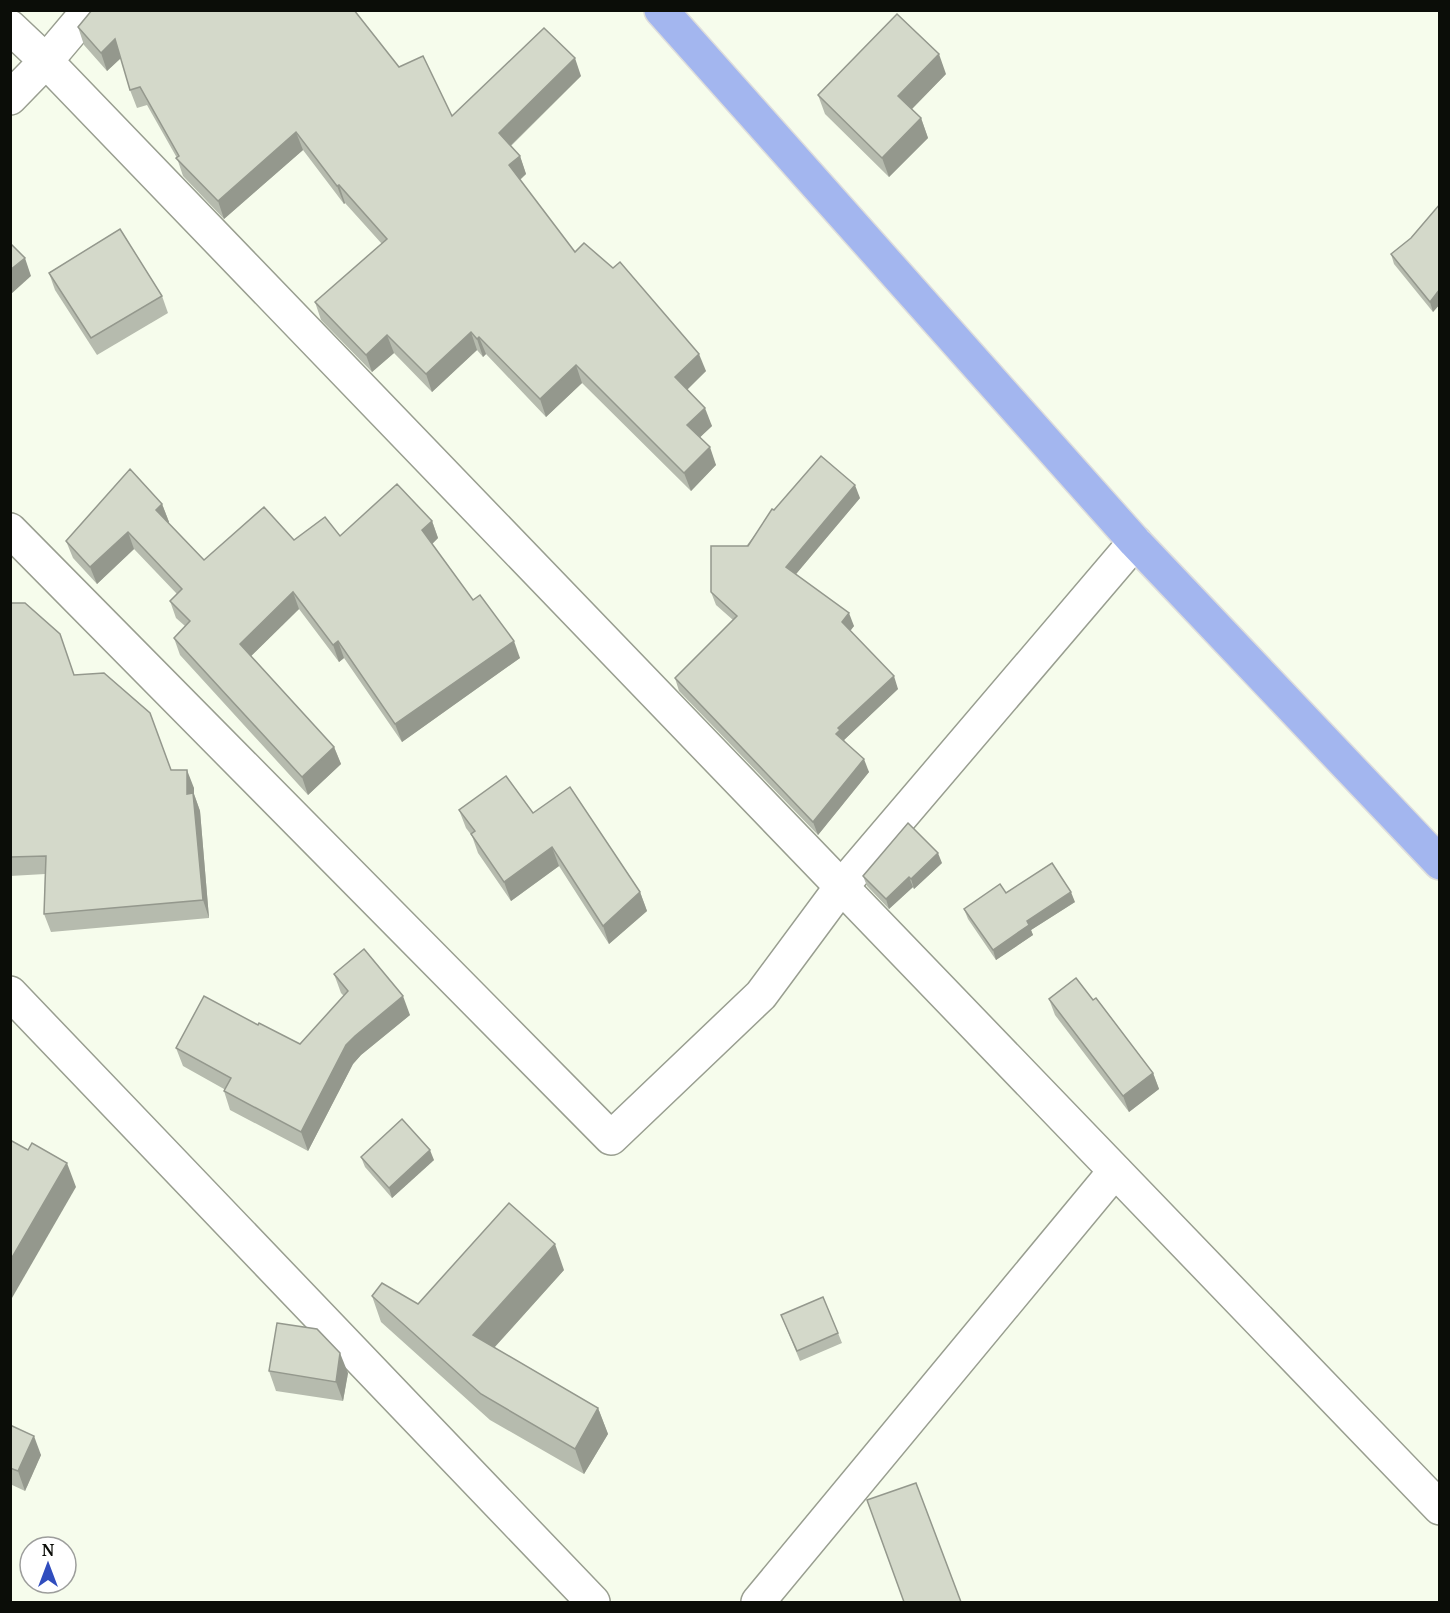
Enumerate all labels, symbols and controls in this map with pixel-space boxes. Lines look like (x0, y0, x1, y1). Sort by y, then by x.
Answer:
north arrow (18, 1535, 78, 1595)
text: N (42, 1539, 55, 1561)

